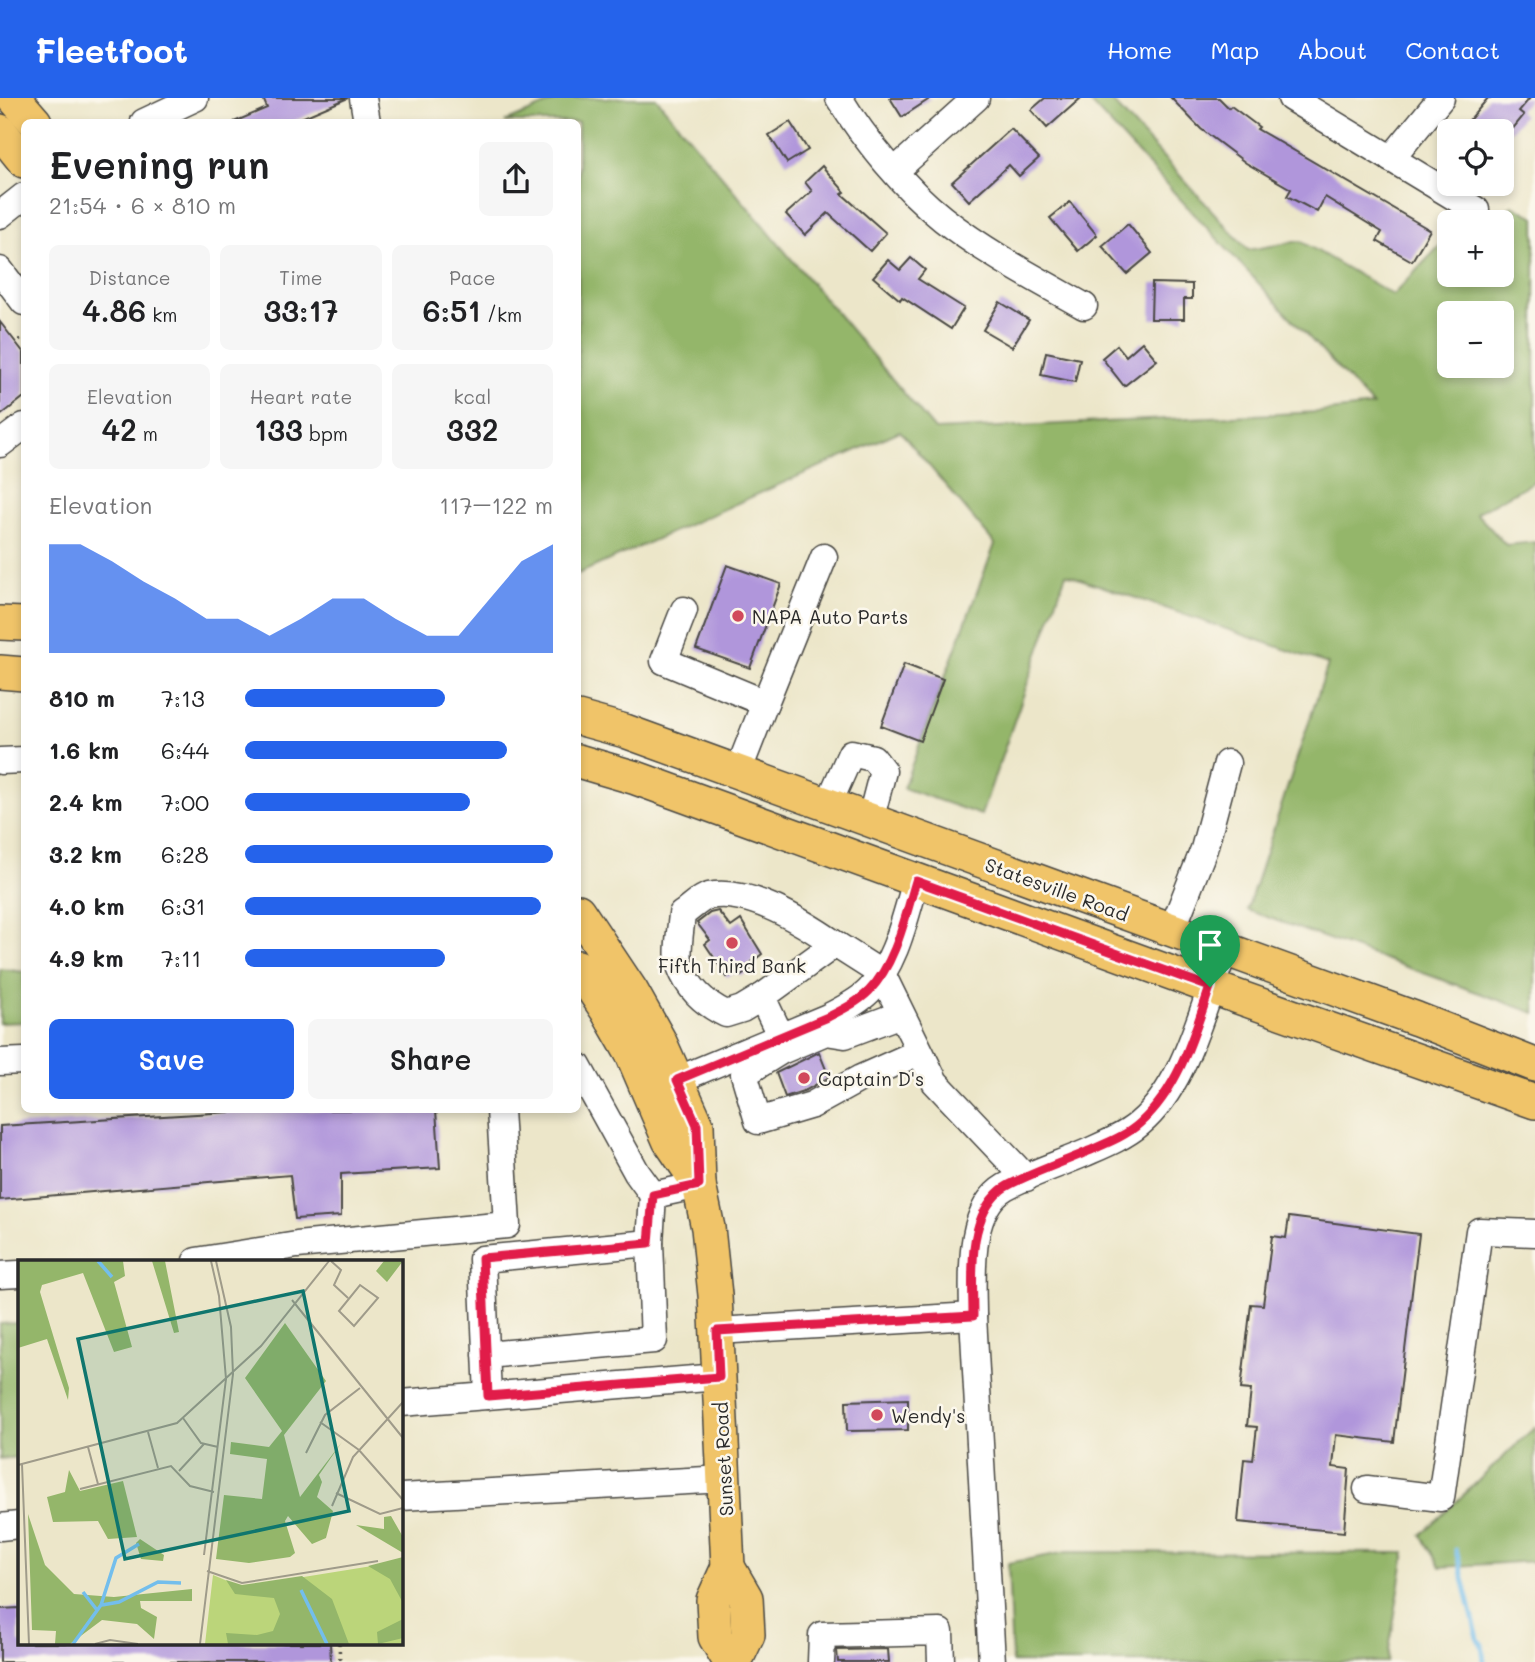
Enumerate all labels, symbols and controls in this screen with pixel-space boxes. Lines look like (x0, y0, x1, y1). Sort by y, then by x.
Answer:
text: Fleetfoot (35, 28, 188, 71)
text: Home (1107, 34, 1172, 65)
text: Map (1210, 34, 1259, 65)
text: About (1297, 34, 1367, 65)
text: Contact (1405, 34, 1500, 65)
map controls (1437, 119, 1514, 378)
button: locate (1437, 119, 1514, 196)
text: Evening run (49, 139, 270, 189)
button: share (479, 142, 553, 216)
text: 21:54 · 6 × 810 m (49, 190, 236, 220)
button: + (1437, 210, 1514, 287)
text: Distance (89, 265, 171, 290)
text: Time (279, 265, 323, 290)
text: Pace (449, 265, 496, 290)
text: 4.86 (82, 290, 146, 330)
text: 33:17 (263, 290, 339, 330)
text: 6:51 (422, 290, 481, 330)
button: − (1437, 301, 1514, 378)
text: km (146, 302, 177, 327)
text: /km (481, 302, 522, 327)
text: Elevation (87, 384, 172, 409)
text: Heart rate (250, 384, 352, 409)
text: kcal (453, 384, 491, 409)
text: 42 (101, 409, 137, 449)
text: 133 (254, 409, 303, 449)
text: 332 (446, 409, 499, 449)
text: m (137, 421, 158, 446)
text: bpm (303, 421, 348, 446)
text: Elevation (49, 490, 152, 520)
text: 117–122 m (439, 490, 553, 520)
place label: NAPA Auto Parts (752, 604, 908, 629)
marker: NAPA Auto Parts (730, 608, 746, 624)
text: 810 m (49, 683, 115, 713)
text: 7:13 (161, 683, 205, 713)
text: 1.6 km (49, 735, 119, 765)
text: 6:44 (161, 735, 209, 765)
text: 2.4 km (49, 787, 122, 817)
text: 7:00 (161, 787, 209, 817)
text: 3.2 km (49, 839, 122, 869)
text: 6:28 (161, 839, 209, 869)
street label: Statesville Road (982, 851, 1132, 927)
text: 4.0 km (49, 891, 124, 921)
text: 6:31 (161, 891, 206, 921)
pin (1180, 915, 1240, 987)
icon: arrive (1191, 926, 1229, 964)
marker: Fifth Third Bank (724, 935, 740, 951)
text: 4.9 km (49, 943, 123, 973)
text: 7:11 (161, 943, 201, 973)
place label: Fifth Third Bank (658, 953, 806, 978)
button: Save (49, 1019, 294, 1099)
button: Share (308, 1019, 553, 1099)
place label: Captain D's (818, 1066, 924, 1091)
marker: Captain D's (796, 1070, 812, 1086)
inset map (18, 1260, 402, 1644)
street label: Sunset Road (708, 1401, 738, 1517)
place label: Wendy's (891, 1403, 965, 1428)
marker: Wendy's (869, 1407, 885, 1423)

